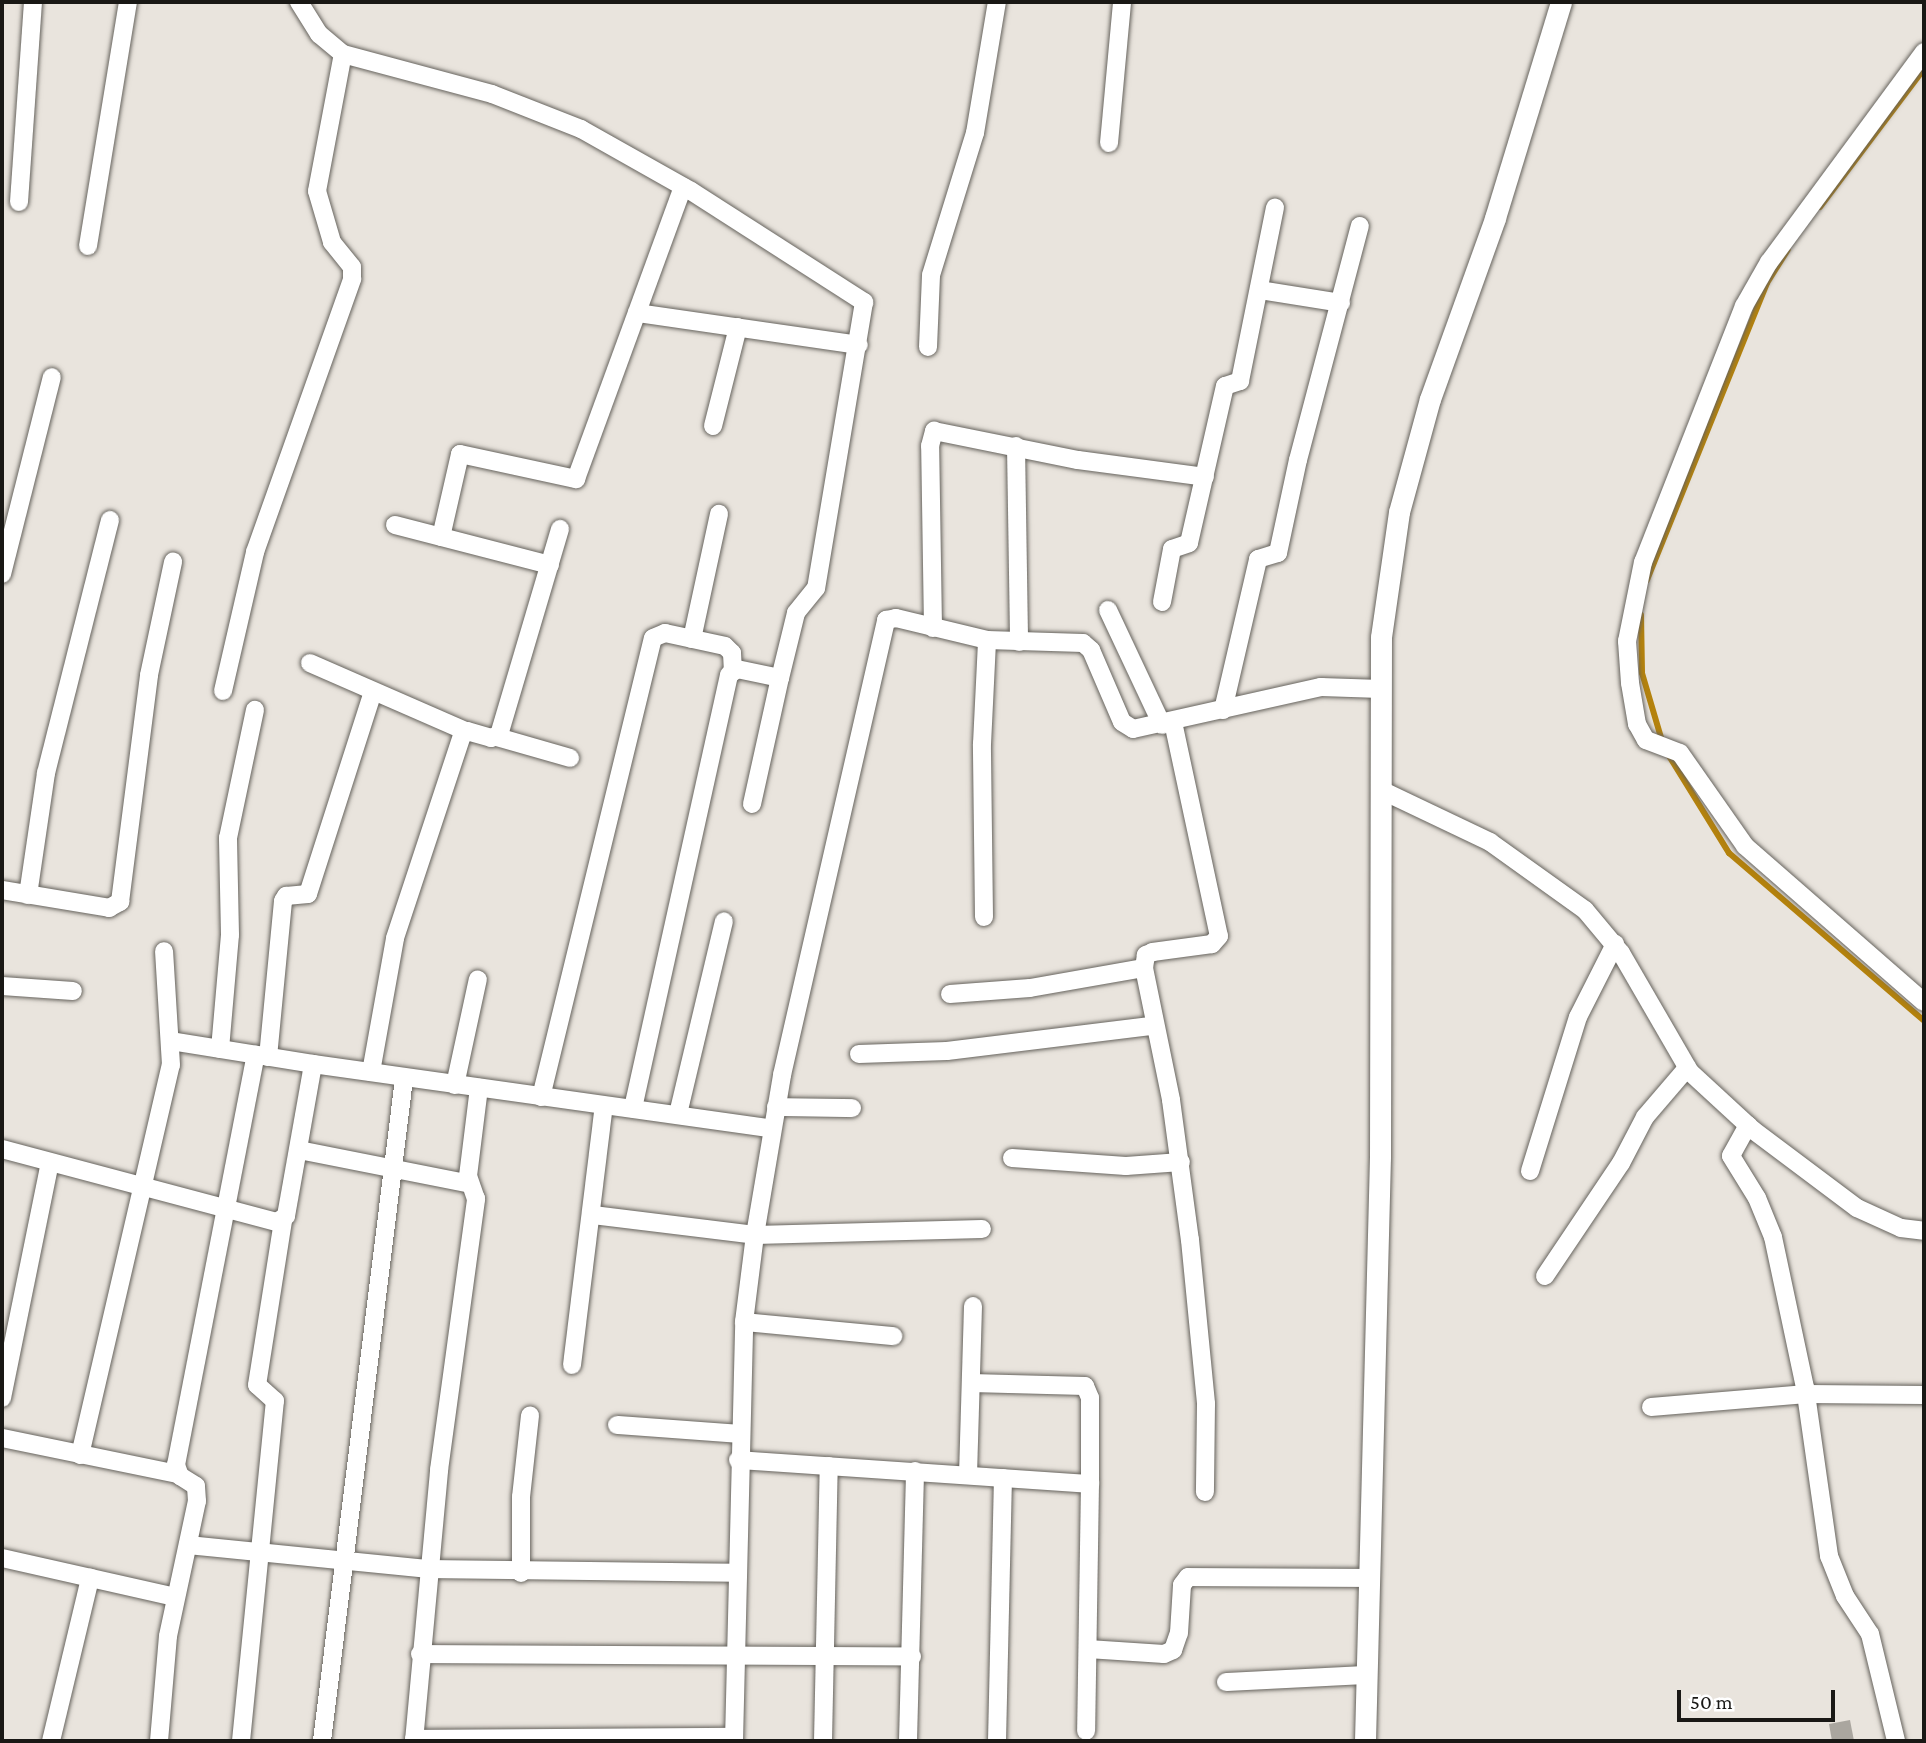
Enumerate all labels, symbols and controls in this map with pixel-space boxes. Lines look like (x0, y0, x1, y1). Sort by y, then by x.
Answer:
scale bar (1681, 1676, 1839, 1720)
text: 50 m (1690, 1690, 1733, 1714)

